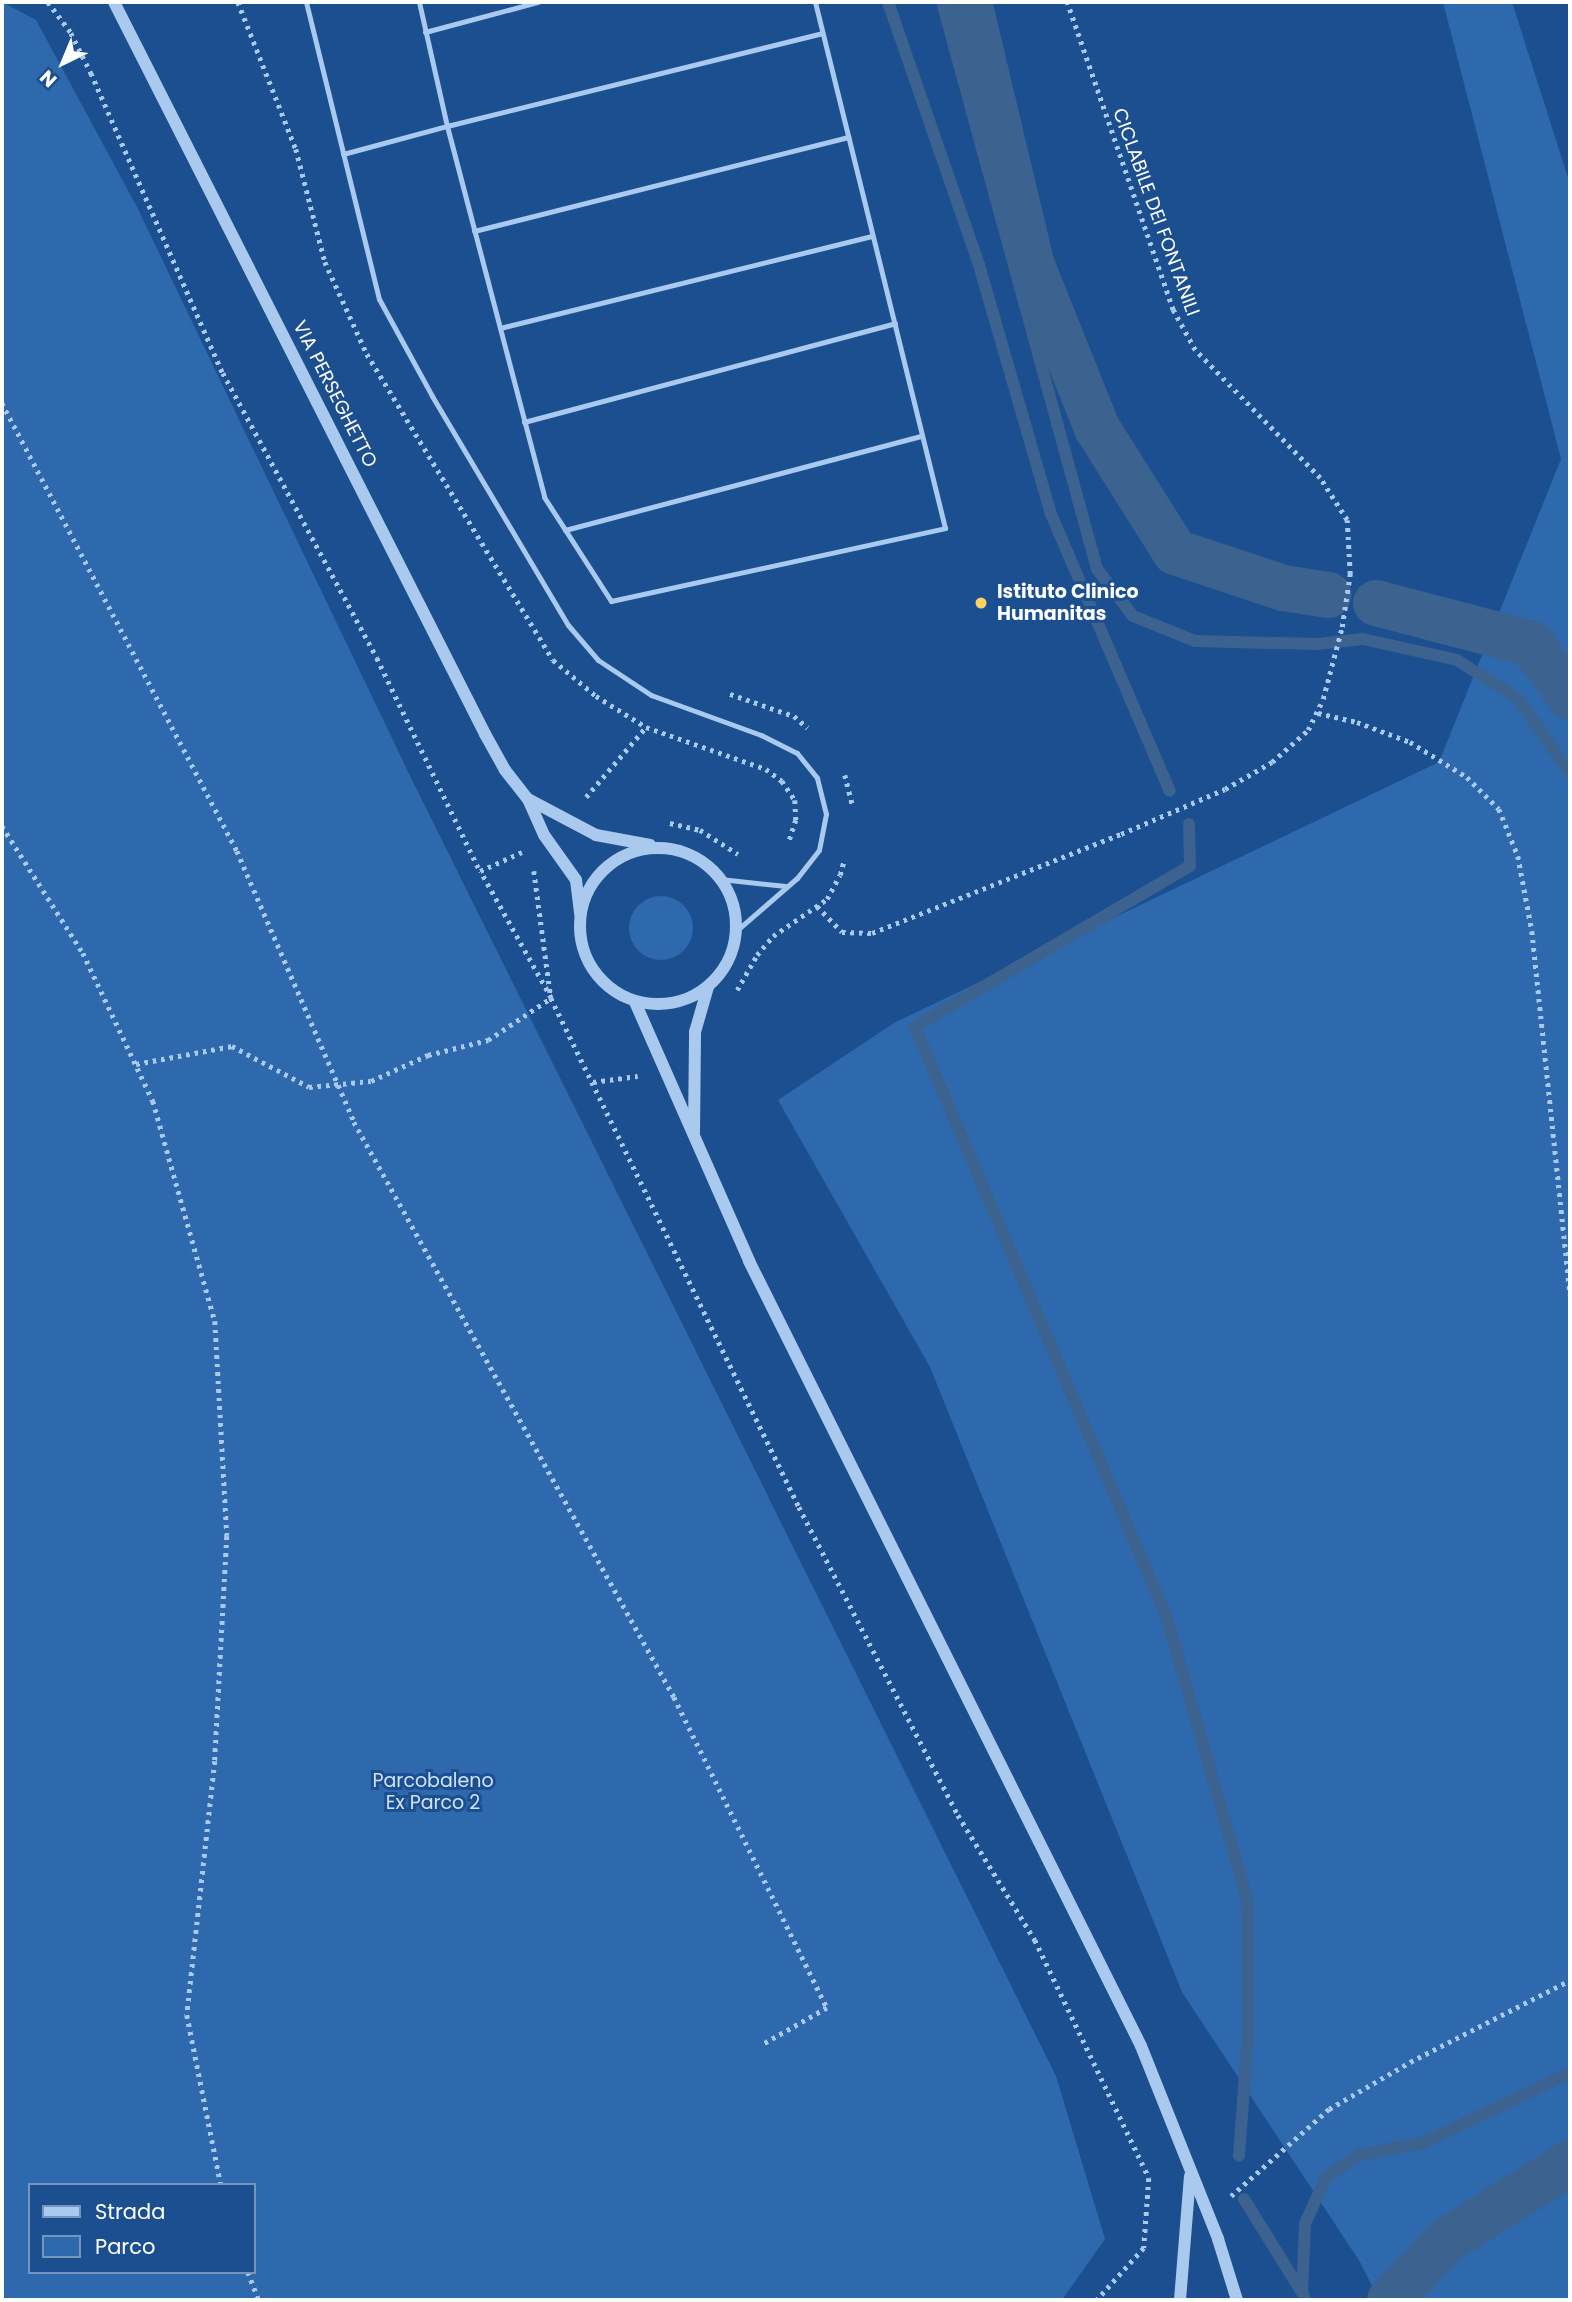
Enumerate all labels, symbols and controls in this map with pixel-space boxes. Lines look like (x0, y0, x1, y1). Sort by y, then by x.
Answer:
north arrow (28, 28, 98, 98)
text: N (34, 64, 63, 93)
street label: CICLABILE DEI FONTANILI (1108, 105, 1204, 319)
street label: VIA PERSEGHETTO (288, 317, 382, 471)
place label: Istituto Clinico Humanitas (997, 581, 1139, 625)
marker: Istituto Clinico Humanitas (971, 593, 991, 613)
park label: Parcobaleno Ex Parco 2 (372, 1770, 494, 1814)
legend (28, 2183, 256, 2274)
text: Strada (95, 2197, 165, 2226)
text: Parco (95, 2232, 155, 2261)

